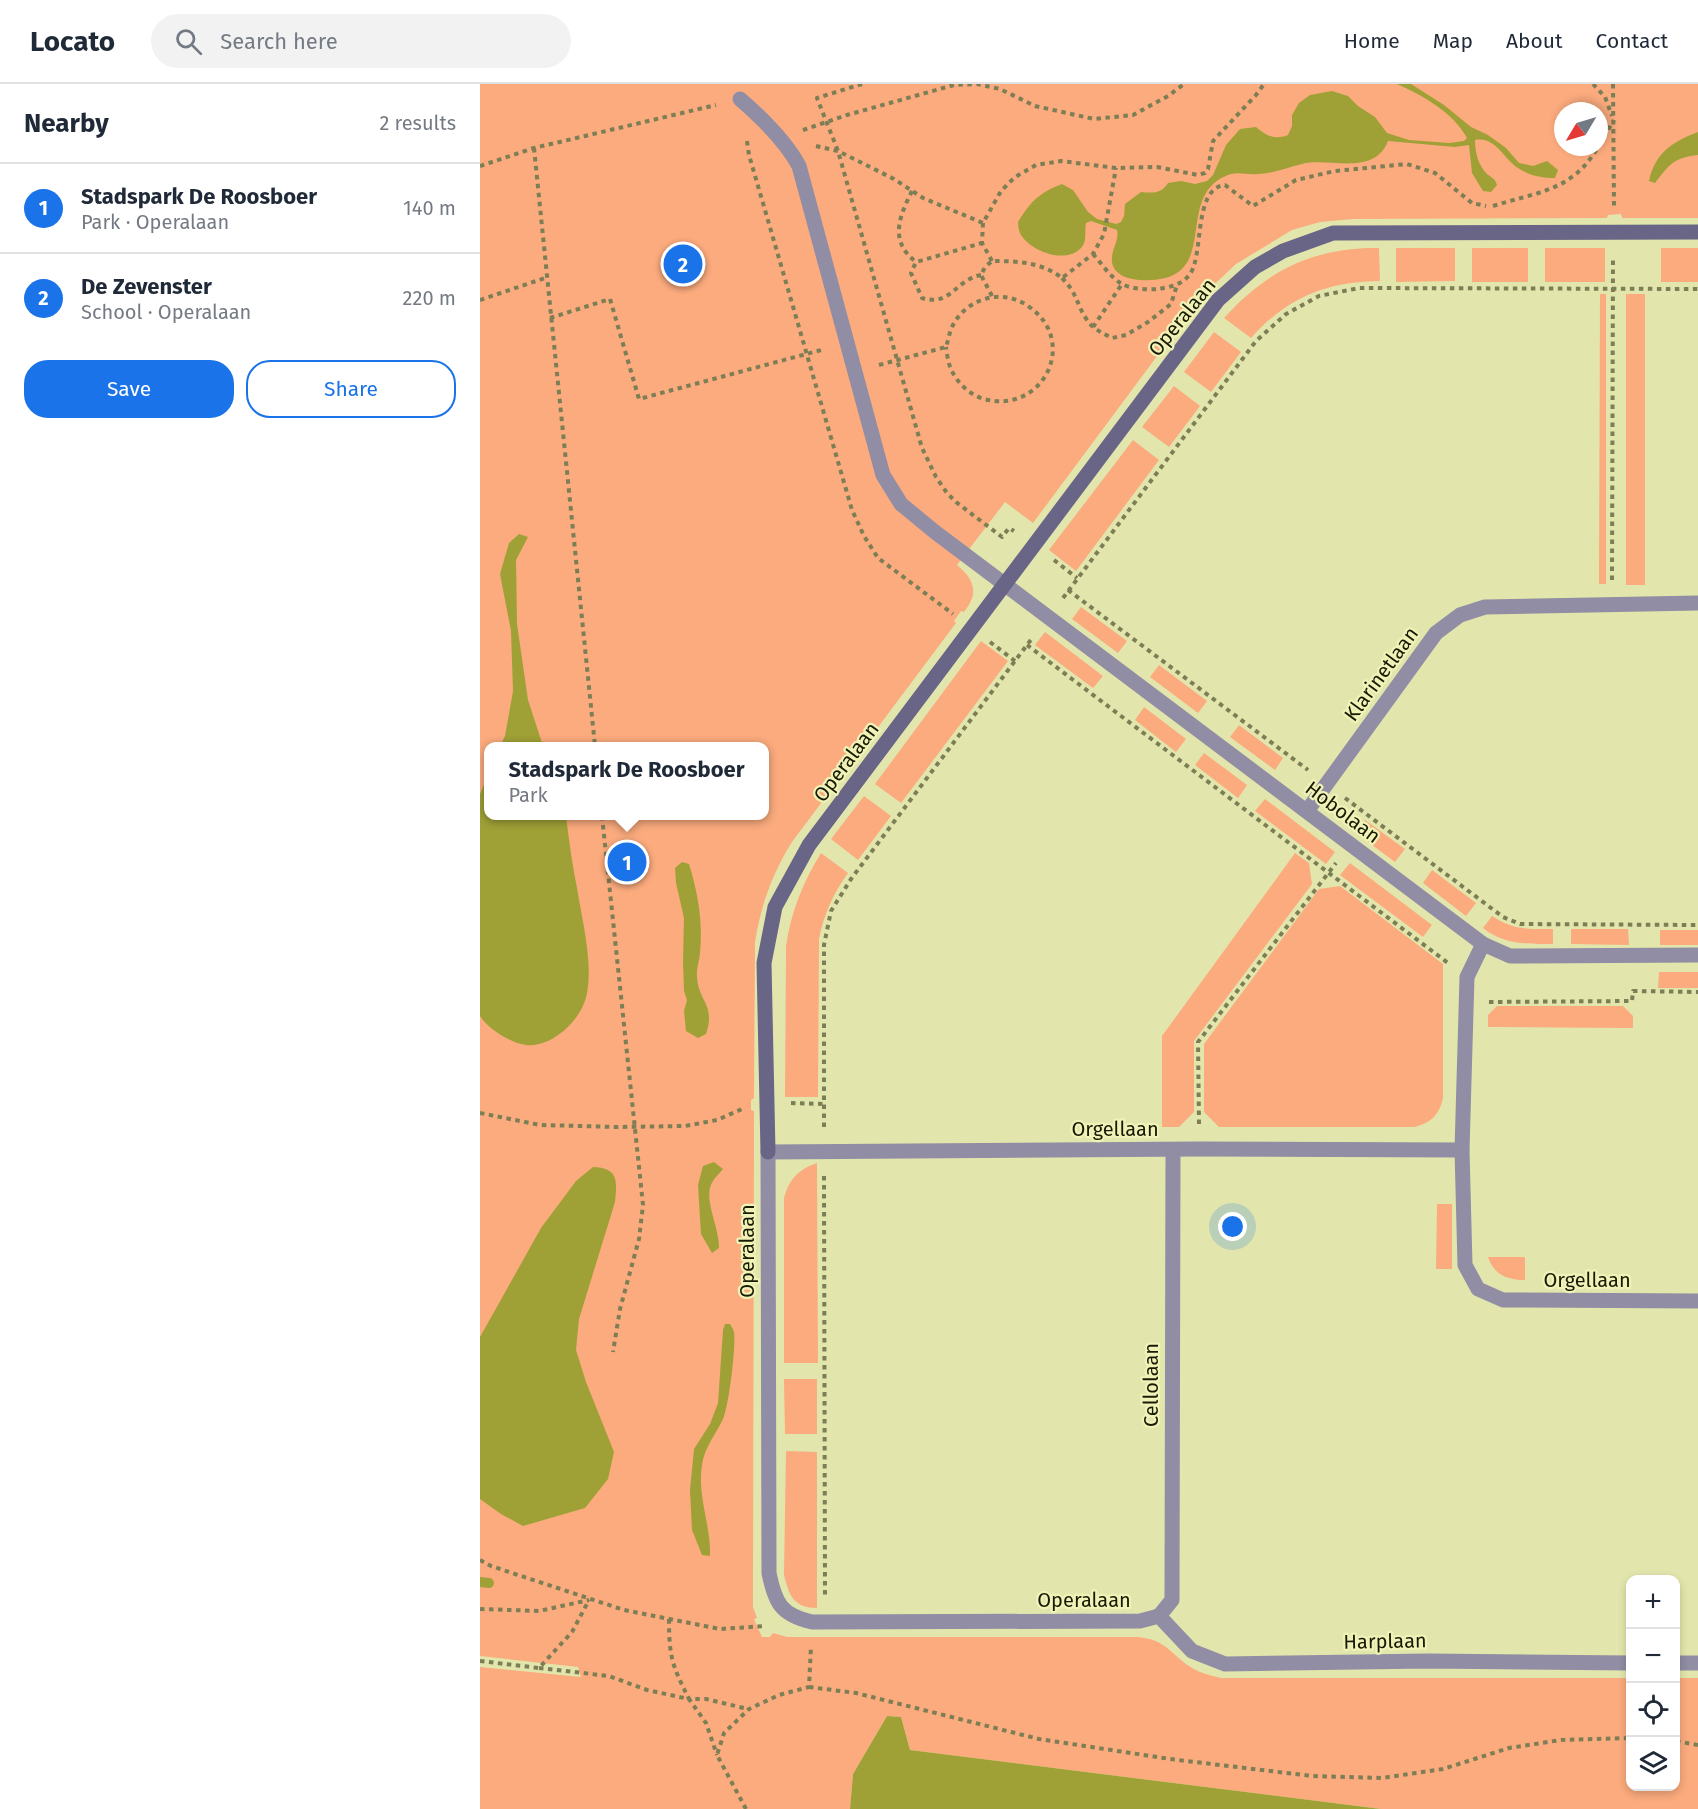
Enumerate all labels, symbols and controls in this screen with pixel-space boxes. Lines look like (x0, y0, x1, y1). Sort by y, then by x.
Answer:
search box (151, 14, 571, 68)
text: Locato (30, 25, 115, 58)
icon: search (172, 25, 205, 58)
text: Search here (220, 28, 338, 55)
text: Home (1344, 28, 1400, 54)
text: Map (1433, 28, 1473, 54)
text: About (1506, 28, 1563, 54)
text: Contact (1596, 28, 1668, 54)
north arrow (1554, 102, 1608, 156)
text: Nearby (24, 108, 109, 139)
text: 2 results (379, 111, 456, 135)
text: Stadspark De Roosboer (81, 183, 317, 210)
text: 1 (39, 196, 48, 220)
text: 140 m (403, 196, 456, 220)
text: Park · Operalaan (81, 210, 229, 234)
pin: 2 (664, 242, 702, 286)
text: De Zevenster (81, 273, 212, 300)
street label: Operalaan (1143, 273, 1221, 361)
text: 2 (38, 286, 49, 310)
text: 220 m (403, 286, 456, 310)
text: School · Operalaan (81, 300, 251, 324)
button: Save (24, 360, 234, 418)
button: Share (246, 360, 456, 418)
street label: Klarinetlaan (1339, 622, 1423, 726)
street label: Operalaan (808, 717, 884, 807)
popup (484, 742, 769, 820)
text: Stadspark De Roosboer (508, 756, 745, 783)
street label: Hobolaan (1301, 776, 1385, 848)
text: Park (508, 783, 548, 807)
pin: 1 (608, 840, 646, 884)
street label: Orgellaan (1071, 1117, 1159, 1141)
street label: Operalaan (735, 1204, 759, 1298)
your location (1218, 1212, 1247, 1241)
street label: Orgellaan (1543, 1268, 1631, 1292)
street label: Cellolaan (1139, 1343, 1163, 1427)
map controls (1626, 1575, 1680, 1791)
button: + (1626, 1575, 1680, 1629)
street label: Operalaan (1037, 1588, 1131, 1612)
street label: Harplaan (1343, 1628, 1427, 1654)
button: − (1626, 1629, 1680, 1683)
button: locate (1626, 1683, 1680, 1737)
button: layers (1626, 1737, 1680, 1791)

